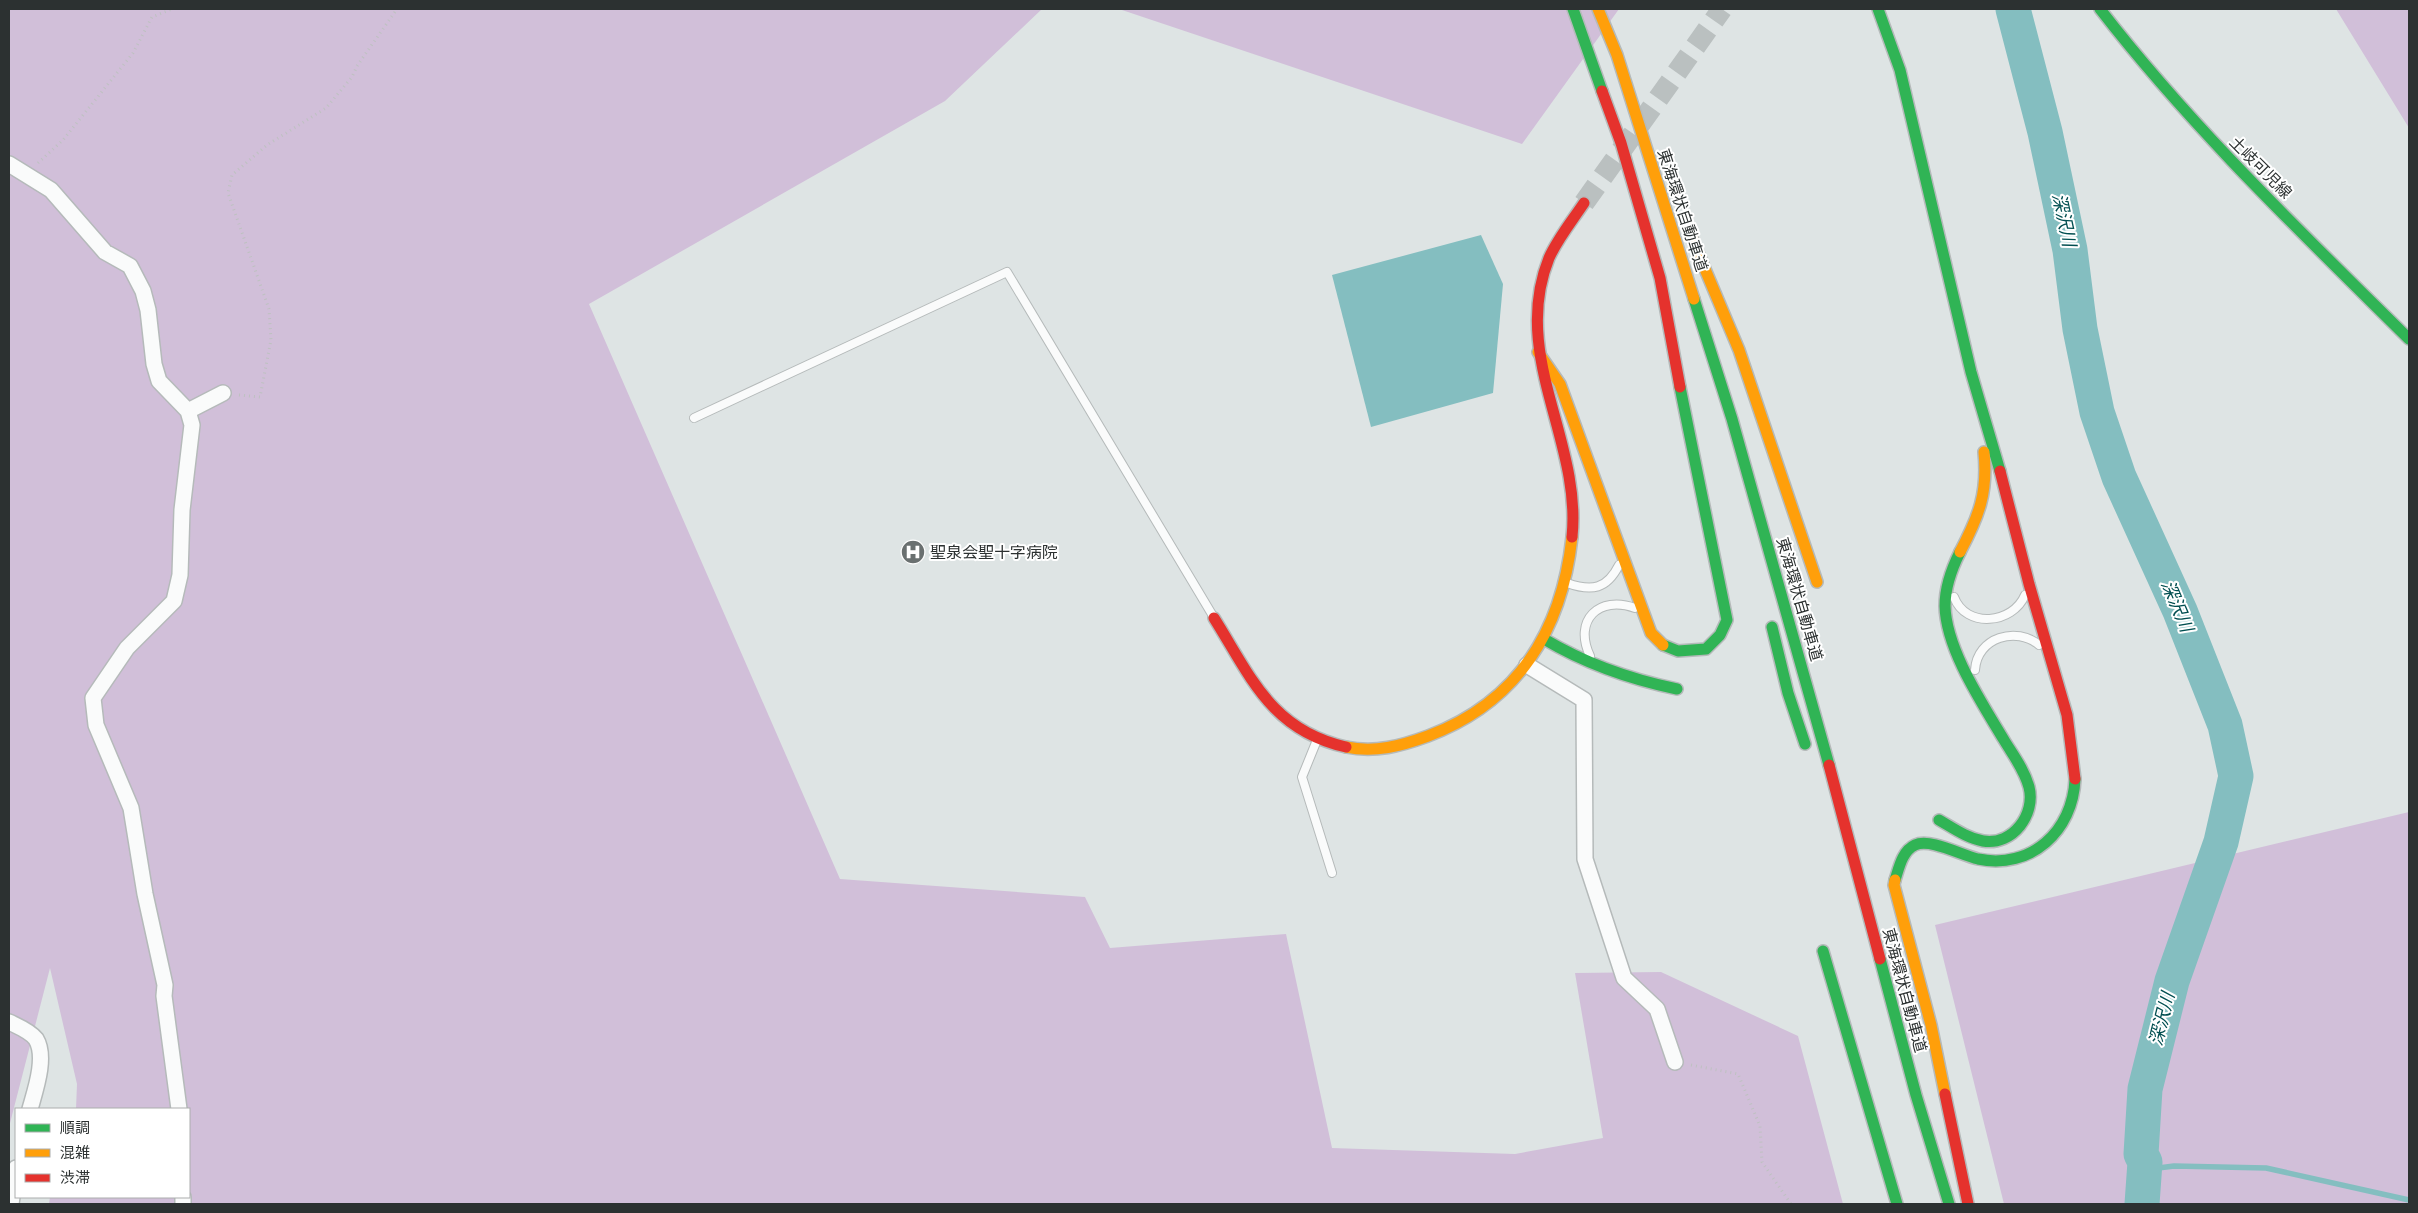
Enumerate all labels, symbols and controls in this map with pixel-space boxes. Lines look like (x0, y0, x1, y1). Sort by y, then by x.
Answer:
street label: 土岐可児線 (2226, 132, 2296, 202)
street label: 東海環状自動車道 (1654, 146, 1712, 274)
water label: 深沢川 (2048, 191, 2082, 251)
street label: 東海環状自動車道 (1773, 535, 1827, 663)
hospital icon: 聖泉会聖十字病院 (900, 539, 926, 565)
place label: 聖泉会聖十字病院 (930, 542, 1058, 562)
water label: 深沢川 (2156, 576, 2199, 637)
street label: 東海環状自動車道 (1879, 926, 1931, 1054)
water label: 深沢川 (2144, 988, 2180, 1048)
legend (15, 1108, 190, 1198)
text: 順調 (60, 1118, 90, 1137)
text: 混雑 (60, 1143, 90, 1162)
text: 渋滞 (60, 1168, 90, 1187)

